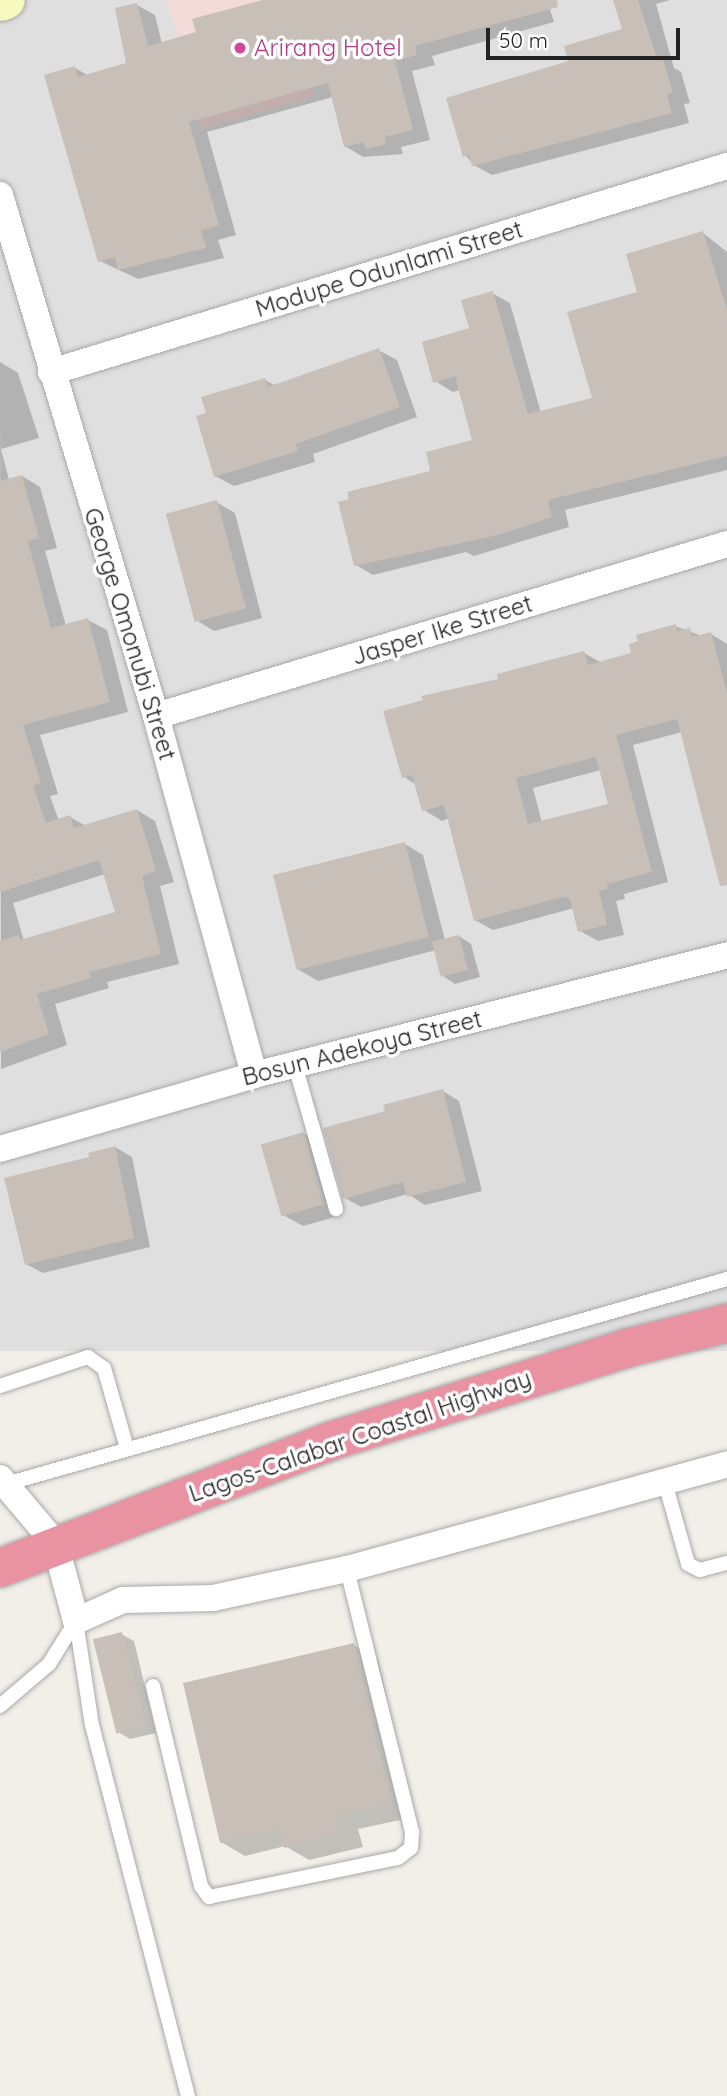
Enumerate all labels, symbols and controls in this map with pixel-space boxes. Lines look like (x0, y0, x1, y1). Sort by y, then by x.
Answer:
scale bar (489, 14, 683, 58)
text: 50 m (499, 27, 548, 53)
place label: Arirang Hotel (254, 34, 402, 62)
marker: Arirang Hotel (232, 40, 248, 56)
street label: Modupe Odunlami Street (252, 215, 526, 323)
street label: George Omonubi Street (78, 504, 182, 764)
street label: Jasper Ike Street (348, 589, 536, 671)
street label: Bosun Adekoya Street (239, 1004, 485, 1092)
street label: Lagos-Calabar Coastal Highway (185, 1364, 535, 1508)

